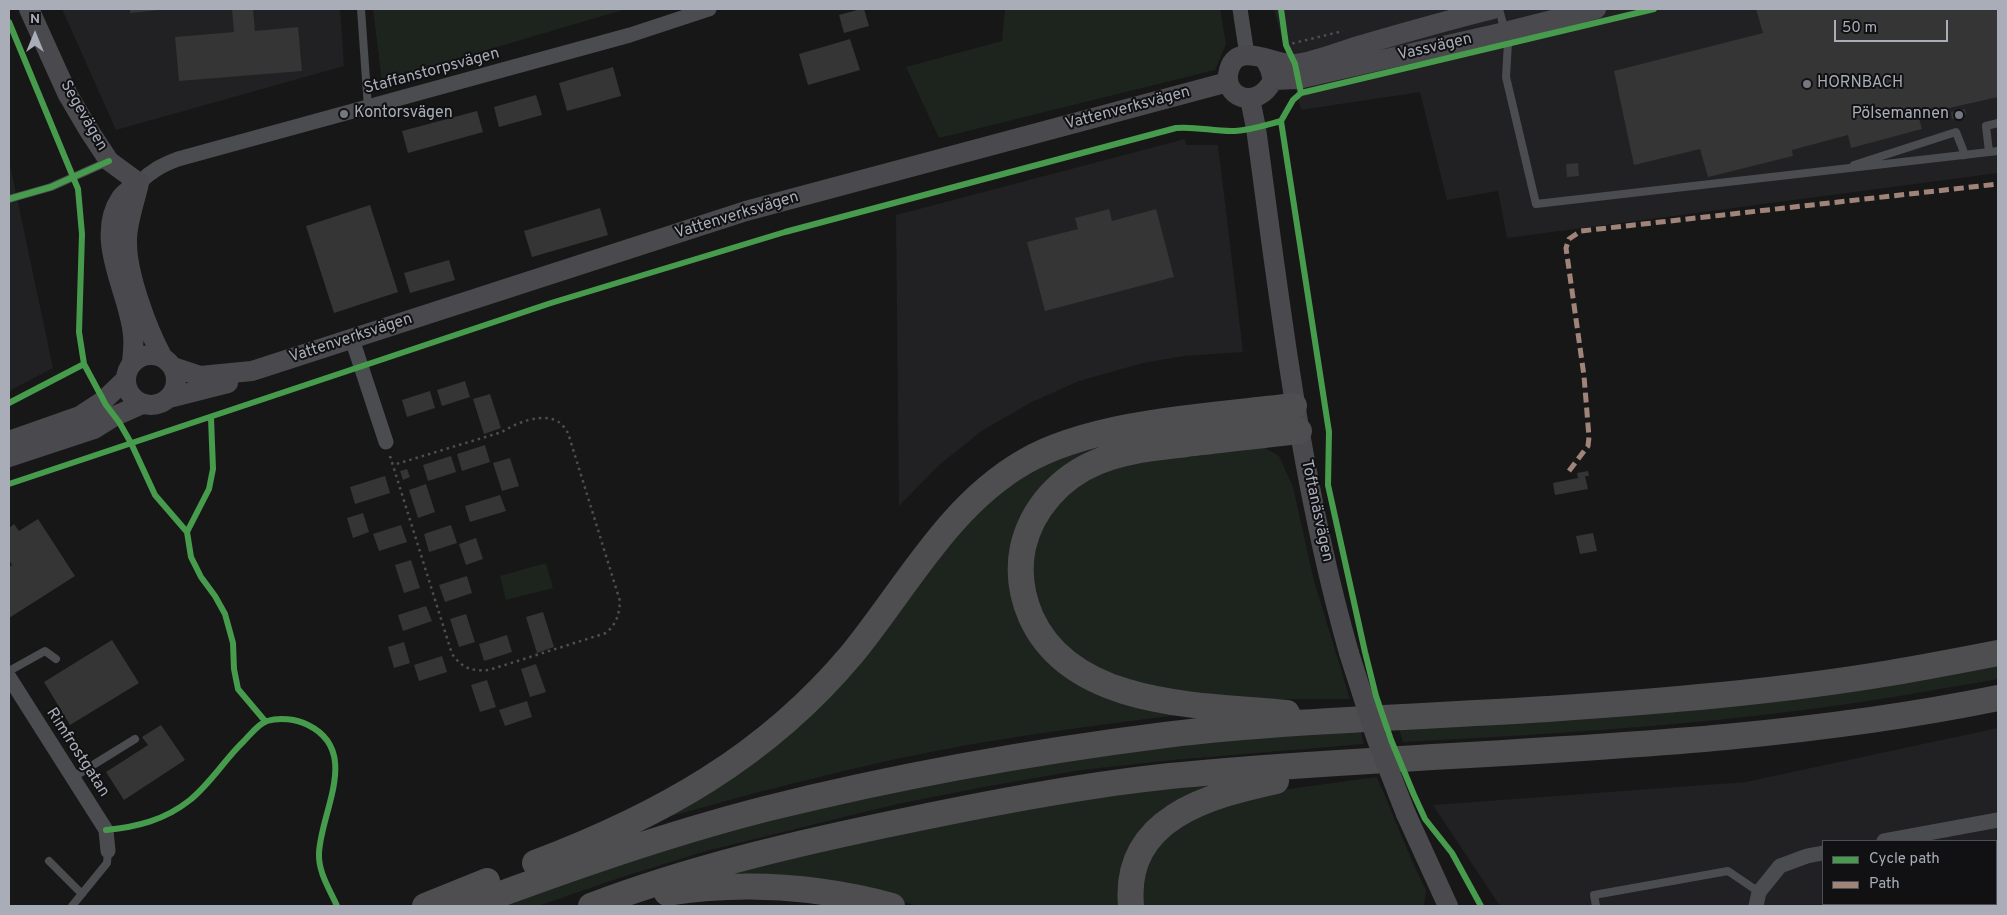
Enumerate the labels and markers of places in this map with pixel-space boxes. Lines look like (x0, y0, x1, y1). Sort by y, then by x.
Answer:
place label: HORNBACH (1817, 74, 1903, 94)
marker: HORNBACH (1801, 78, 1813, 90)
place label: Kontorsvägen (354, 104, 453, 124)
place label: Pölsemannen (1852, 105, 1949, 125)
marker: Kontorsvägen (338, 108, 350, 120)
marker: Pölsemannen (1953, 109, 1965, 121)

